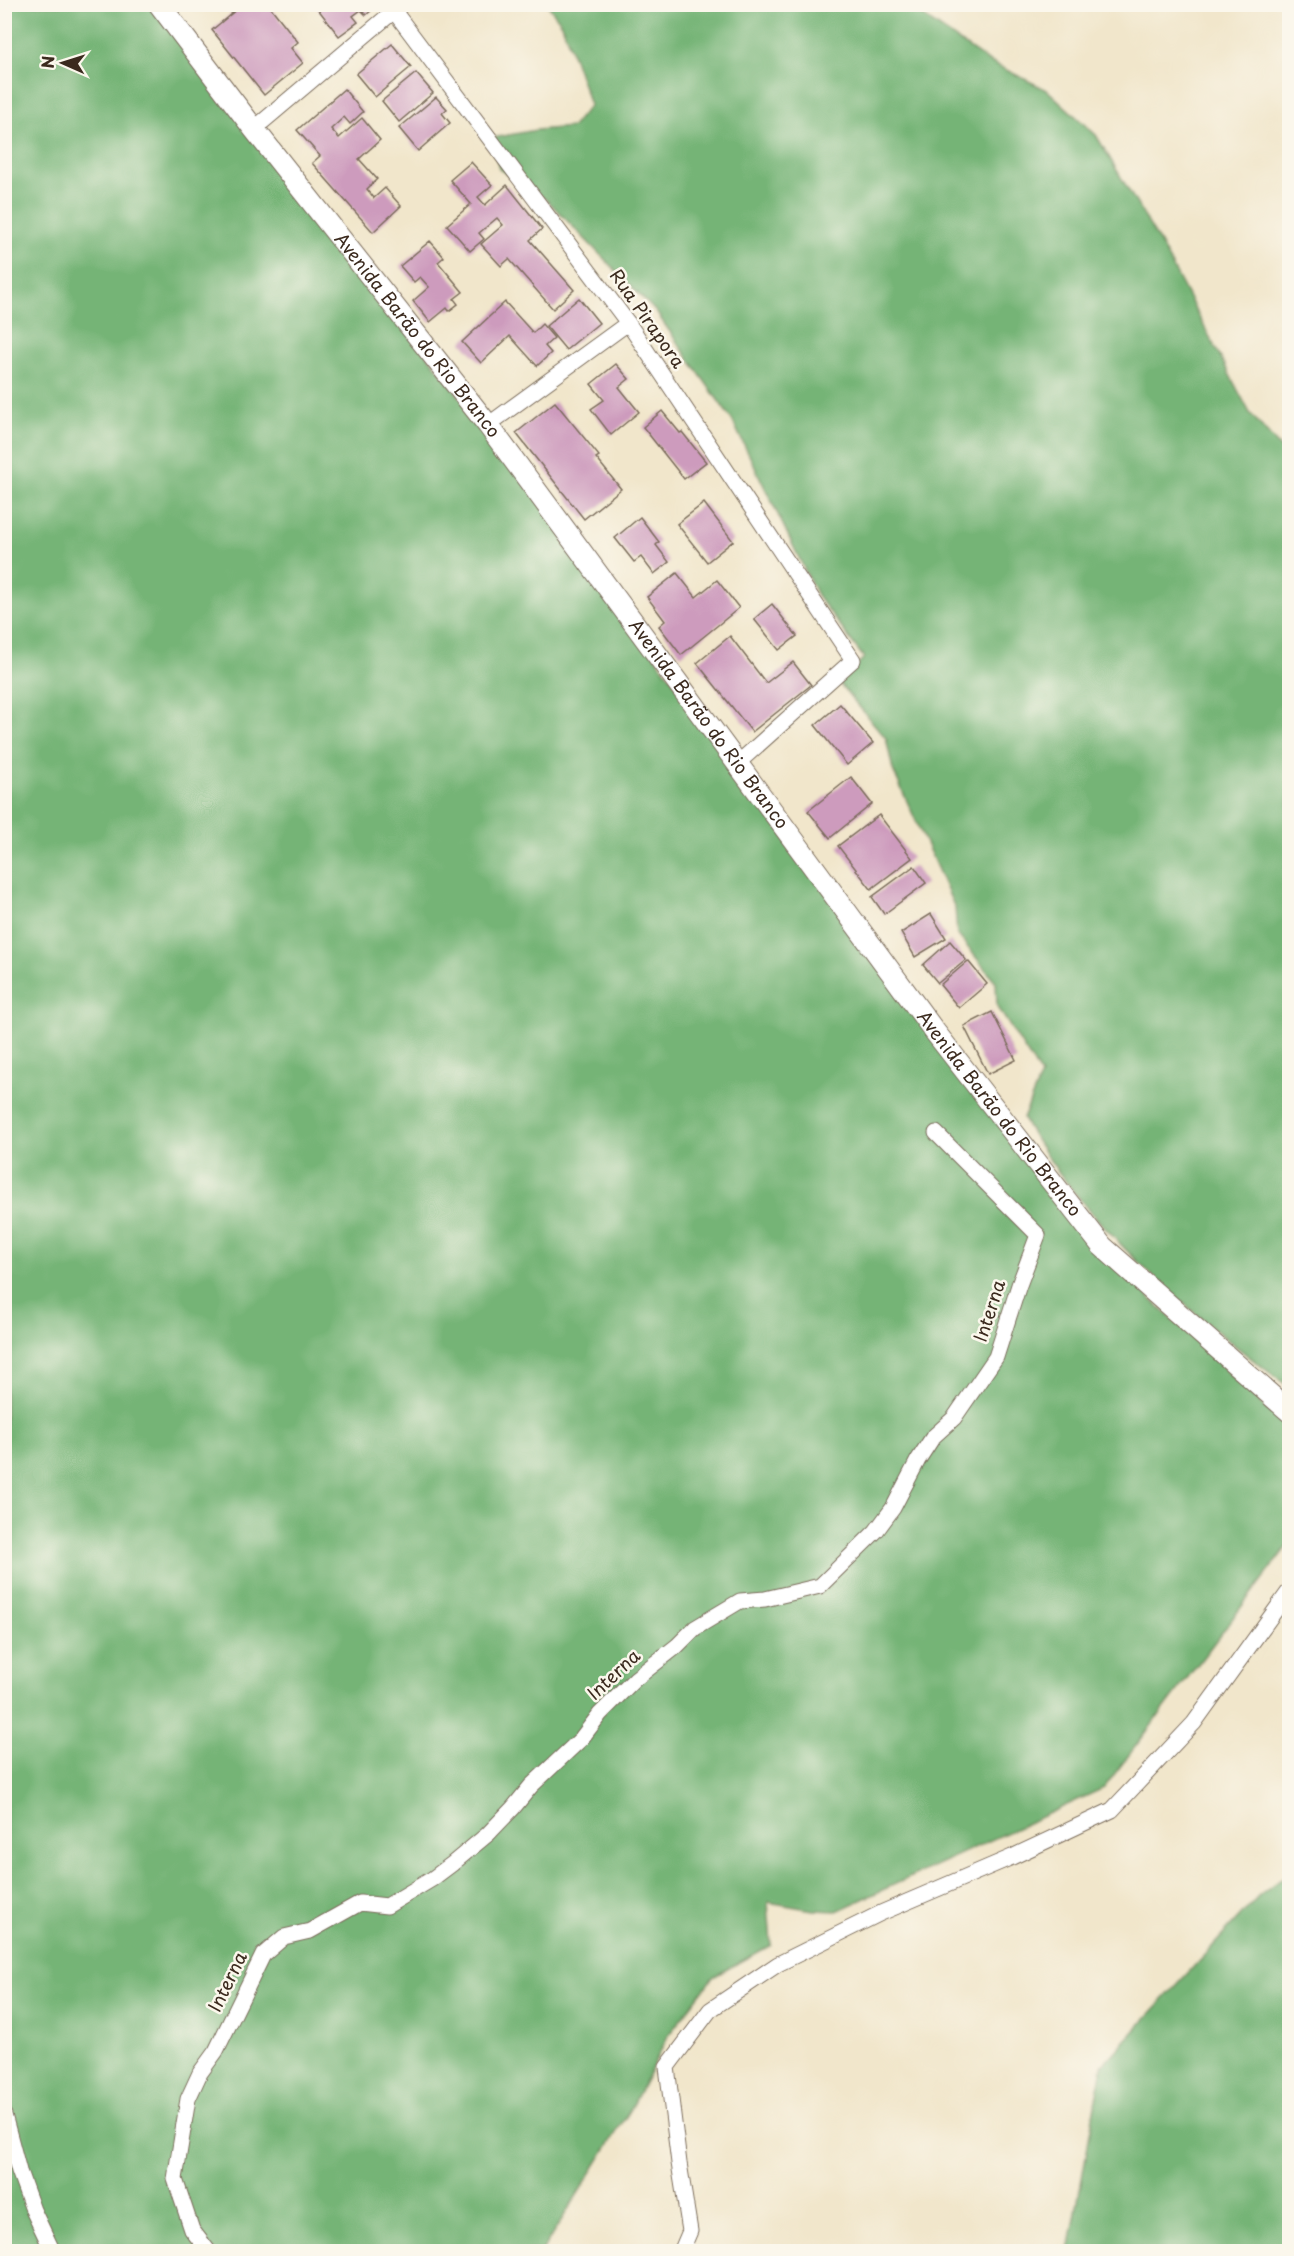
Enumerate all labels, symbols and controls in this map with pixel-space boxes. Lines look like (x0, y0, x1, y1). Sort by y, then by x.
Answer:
north arrow (33, 33, 93, 93)
text: N (35, 55, 59, 69)
street label: Avenida Barão do Rio Branco (329, 226, 508, 443)
street label: Rua Pirapora (604, 263, 693, 374)
street label: Avenida Barão do Rio Branco (623, 613, 796, 834)
street label: Avenida Barão do Rio Branco (911, 1004, 1089, 1222)
street label: Interna (966, 1275, 1012, 1345)
street label: Interna (580, 1642, 646, 1706)
street label: Interna (200, 1946, 253, 2016)

